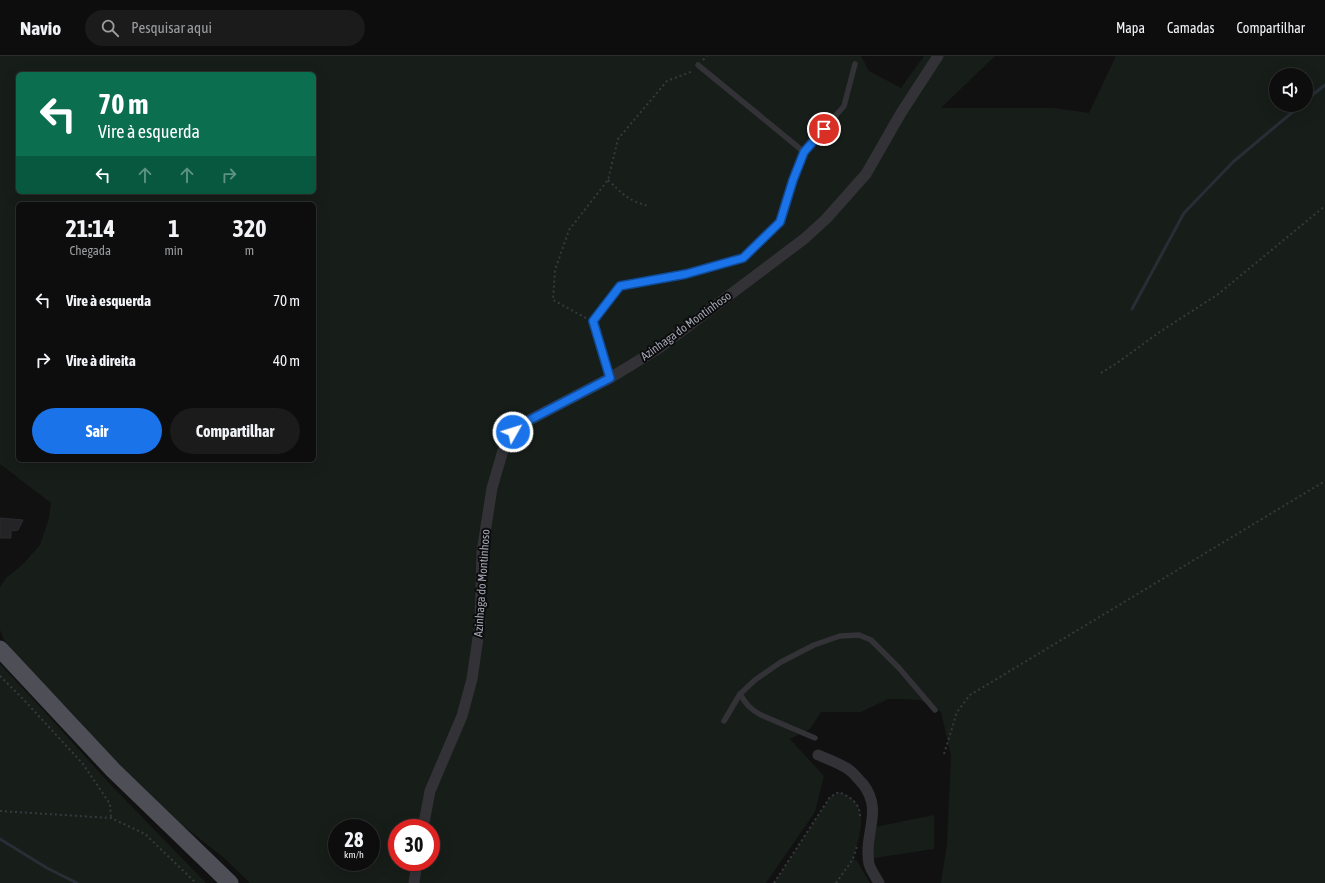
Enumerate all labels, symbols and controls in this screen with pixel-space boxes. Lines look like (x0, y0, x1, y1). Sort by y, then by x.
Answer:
search box (85, 10, 365, 46)
text: Navio (20, 17, 61, 39)
icon: search (99, 17, 121, 39)
text: Pesquisar aqui (131, 19, 212, 36)
text: Mapa (1116, 20, 1145, 36)
text: Camadas (1167, 20, 1215, 36)
text: Compartilhar (1237, 20, 1305, 36)
map controls (1269, 68, 1313, 112)
button: sound (1269, 68, 1313, 112)
icon: left (32, 88, 84, 140)
text: 70 m (98, 88, 148, 120)
pin (807, 112, 841, 146)
icon: arrive (813, 118, 835, 140)
text: Vire à esquerda (98, 121, 200, 142)
icon: left (92, 164, 114, 186)
icon: ahead (134, 164, 156, 186)
icon: ahead (176, 164, 198, 186)
icon: right (218, 164, 240, 186)
text: 21:14 (66, 215, 115, 242)
text: 1 (168, 215, 179, 242)
text: 320 (233, 215, 266, 242)
text: Chegada (69, 243, 111, 258)
text: min (164, 243, 183, 258)
text: m (245, 243, 254, 258)
street label: Azinhaga do Montinhoso (638, 288, 734, 363)
icon: left (32, 289, 54, 311)
text: Vire à esquerda (66, 292, 151, 309)
text: 70 m (273, 292, 300, 309)
icon: right (32, 349, 54, 371)
text: Vire à direita (66, 352, 136, 369)
text: 40 m (273, 352, 300, 369)
button: Sair (32, 408, 162, 454)
button: Compartilhar (170, 408, 300, 454)
position arrow (492, 411, 534, 453)
street label: Azinhaga do Montinhoso (471, 528, 493, 637)
speed limit sign: 30 (388, 819, 440, 871)
text: 28 (345, 828, 363, 851)
text: km/h (344, 849, 364, 860)

